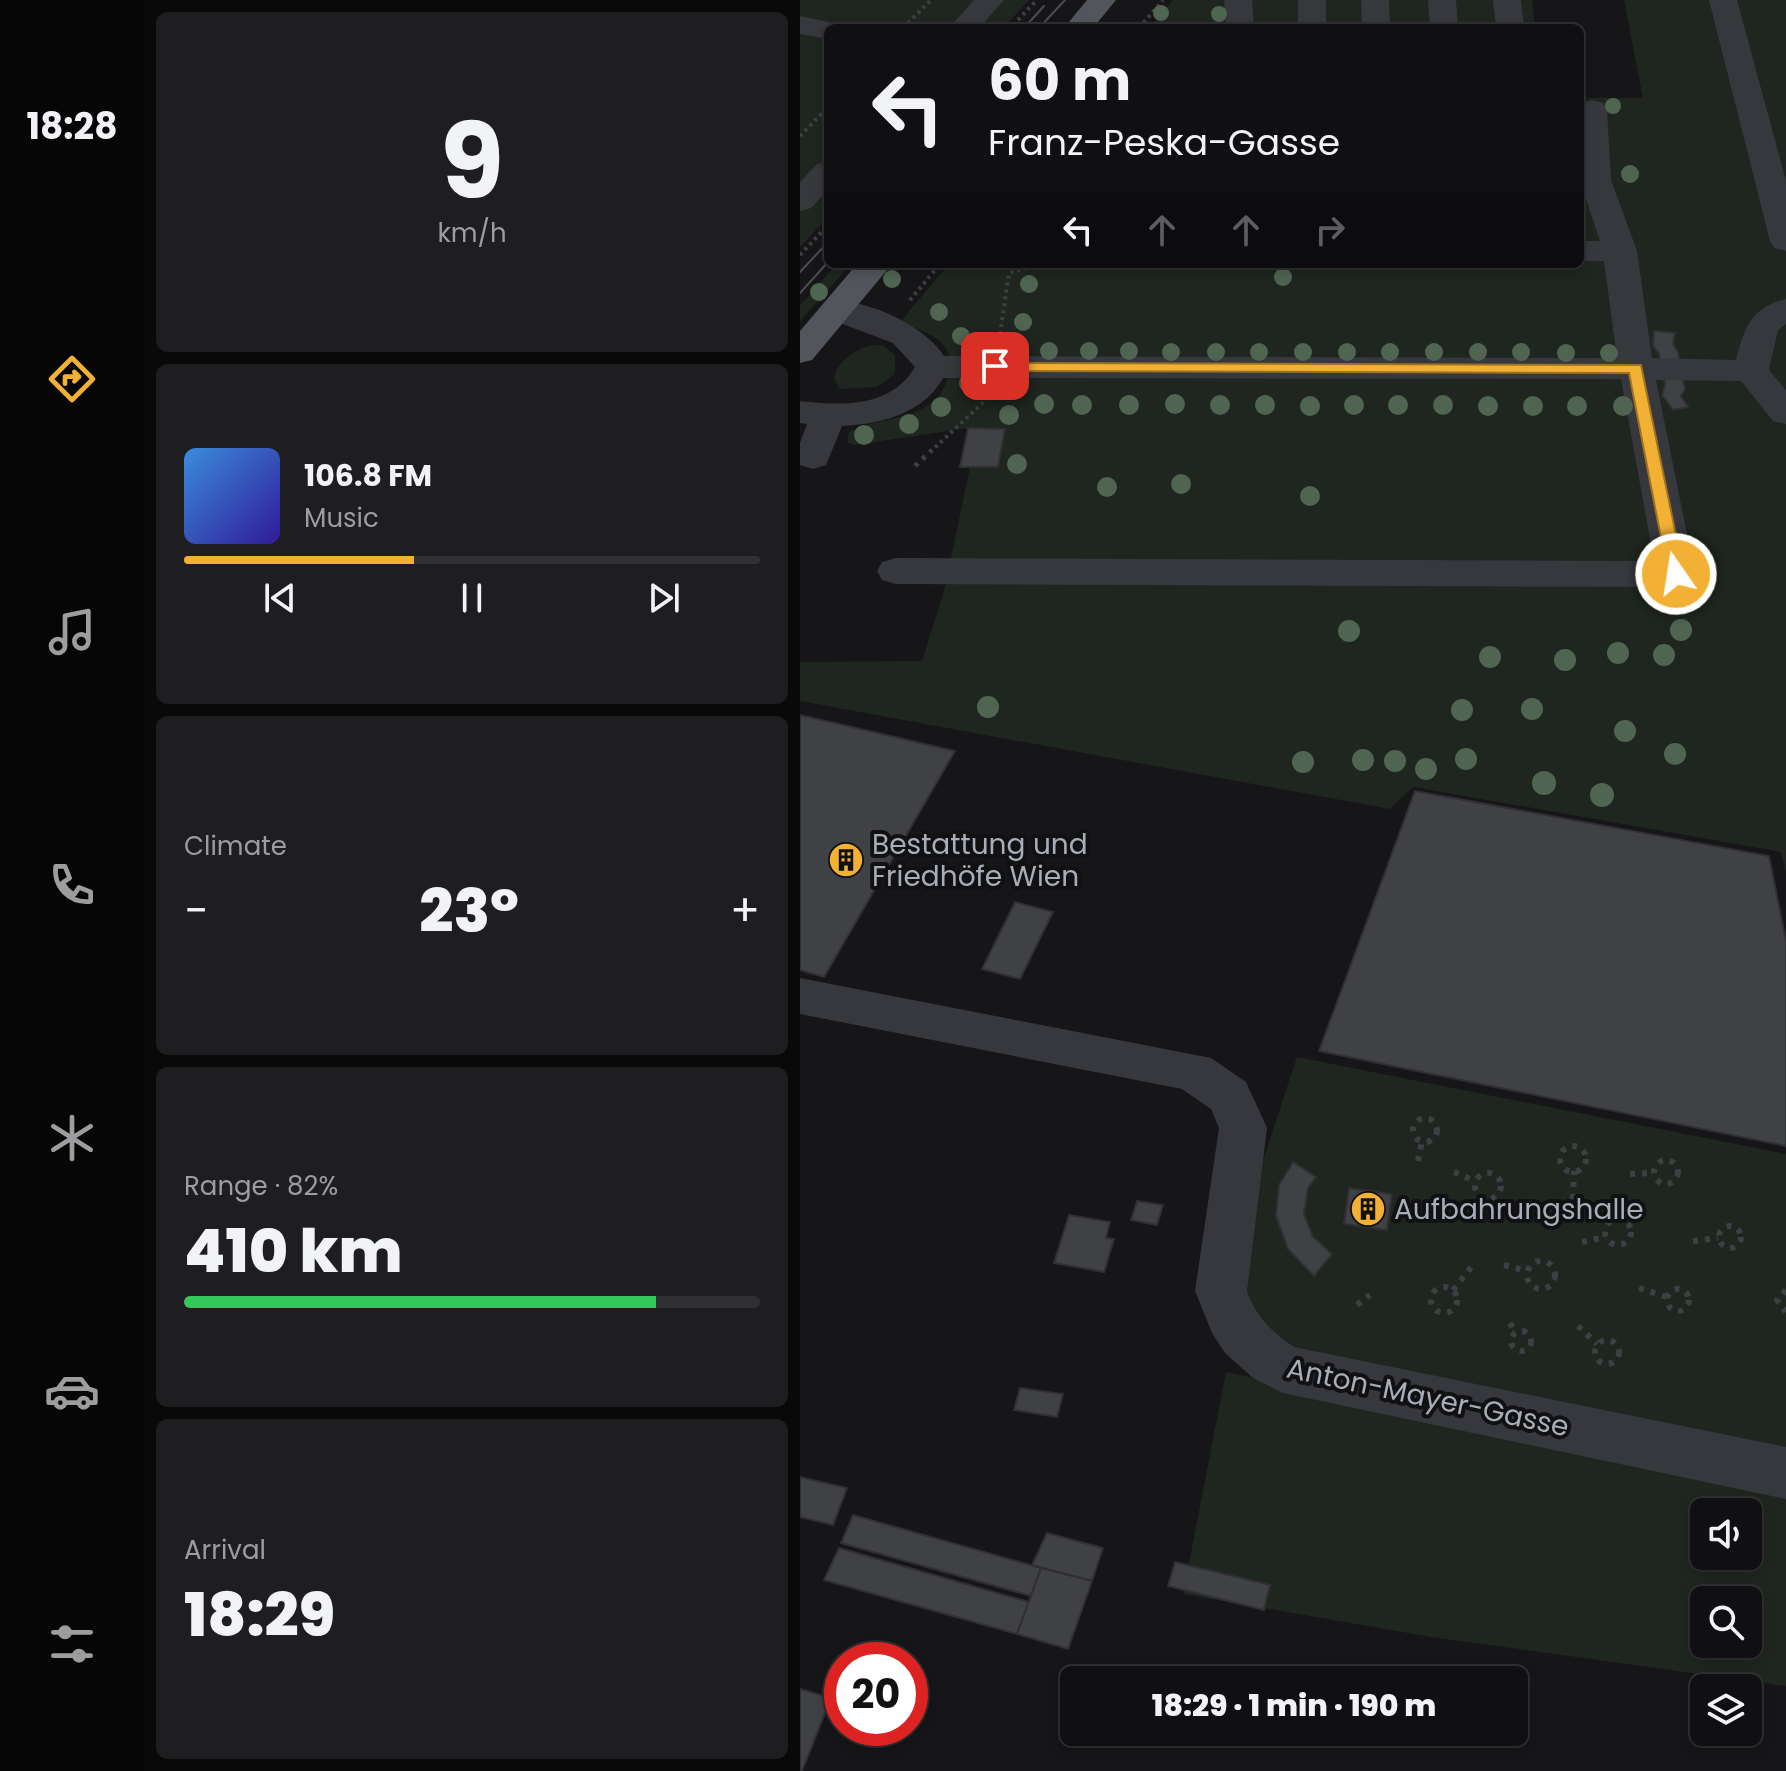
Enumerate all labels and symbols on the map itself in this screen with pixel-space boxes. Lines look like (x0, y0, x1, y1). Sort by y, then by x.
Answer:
pin (961, 332, 1029, 400)
position arrow (1634, 532, 1718, 616)
place label: Bestattung und Friedhöfe Wien (872, 825, 1088, 896)
building icon: Bestattung und Friedhöfe Wien (827, 841, 865, 879)
building icon: Aufbahrungshalle (1349, 1190, 1387, 1228)
place label: Aufbahrungshalle (1394, 1190, 1644, 1229)
street label: Anton-Mayer-Gasse (1283, 1349, 1573, 1446)
speed limit sign: 20 (824, 1642, 928, 1746)

